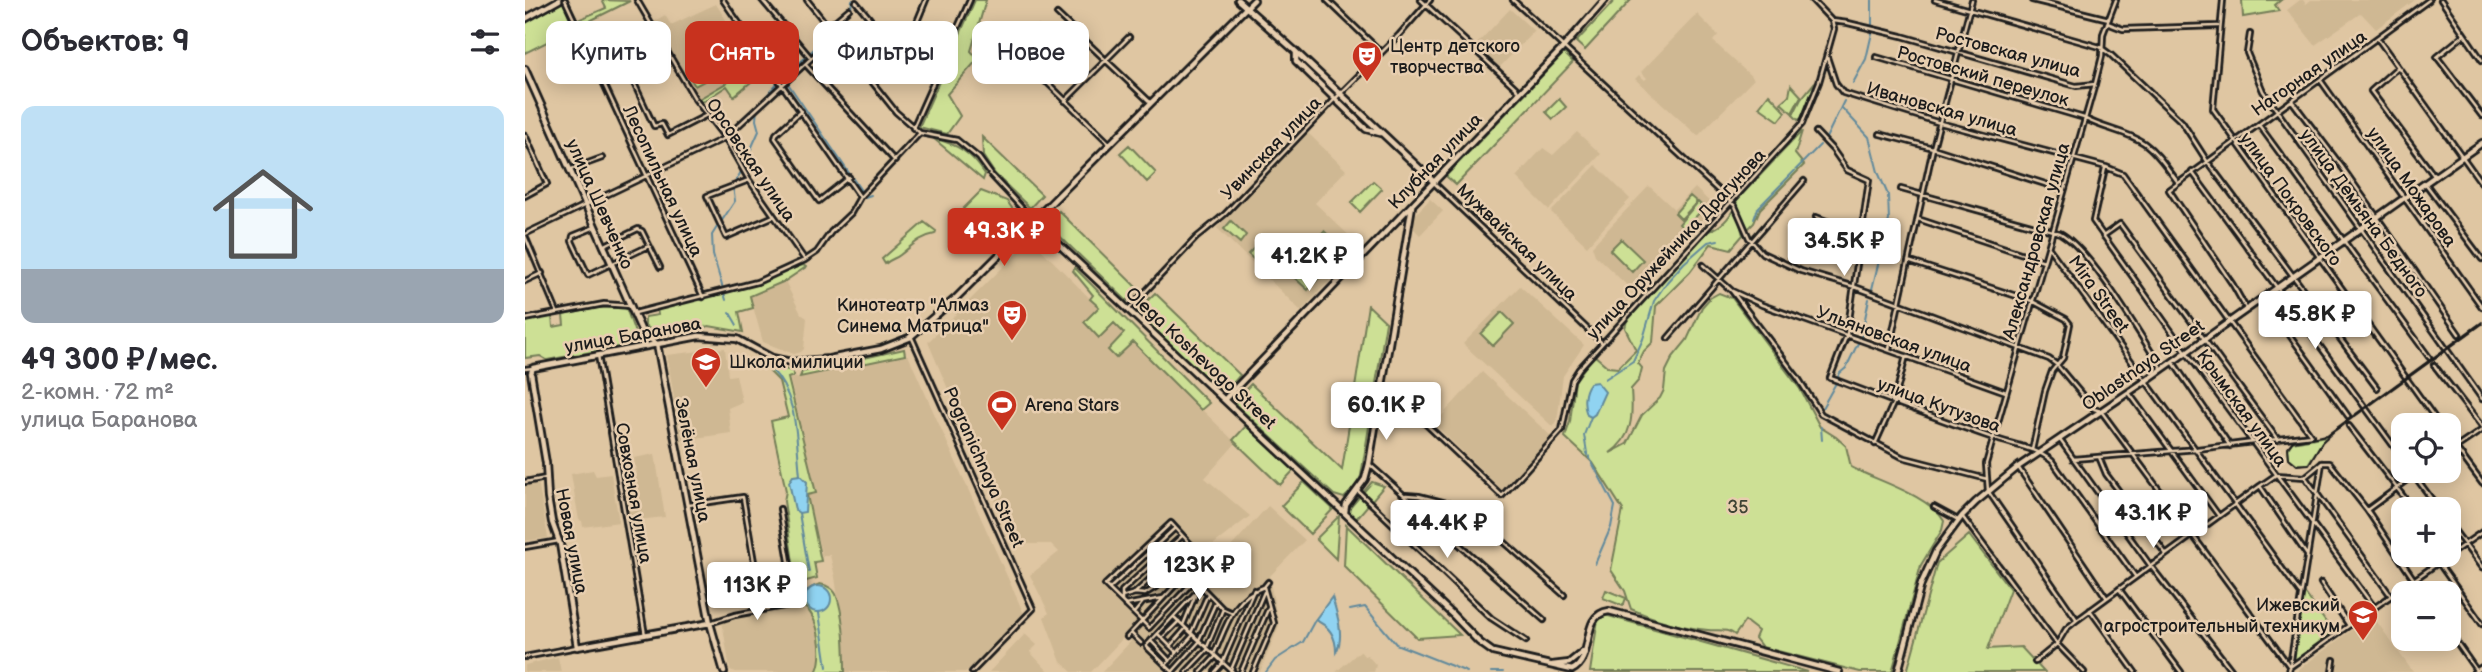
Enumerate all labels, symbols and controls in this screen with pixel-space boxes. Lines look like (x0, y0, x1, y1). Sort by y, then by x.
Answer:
chip: Купить (546, 21, 671, 84)
chip: Снять (685, 21, 799, 84)
chip: Фильтры (813, 21, 958, 84)
chip: Новое (972, 21, 1089, 84)
icon: filters (466, 23, 504, 61)
street label: Ростовская улица (1933, 23, 2083, 82)
text: Объектов: 9 (21, 24, 190, 60)
street label: Нагорная улица (2248, 26, 2371, 121)
place label: Центр детского творчества (1390, 36, 1520, 78)
theatre icon: Центр детского творчества (1350, 39, 1384, 83)
street label: Ростовский переулок (1894, 42, 2072, 111)
street label: Ивановская улица (1864, 78, 2020, 141)
street label: Увинская улица (1217, 92, 1326, 204)
street label: Орсовская улица (702, 95, 800, 226)
street label: Лесопильная улица (618, 101, 707, 261)
street label: Клубная улица (1384, 109, 1487, 214)
street label: улица Можарова (2362, 123, 2461, 251)
street label: улица Демьяна Бедного (2295, 125, 2432, 302)
street label: улица Покровского (2235, 129, 2346, 270)
street label: улица Шевченко (562, 136, 638, 272)
street label: Александровская улица (1998, 140, 2075, 343)
street label: улица Оружейника Драгунова (1583, 145, 1770, 344)
icon: home (200, 151, 326, 277)
street label: Мужвайская улица (1452, 179, 1582, 306)
pin: 49.3K ₽ (939, 208, 1069, 268)
text: 49.3K ₽ (964, 217, 1044, 245)
pin: 34.5K ₽ (1779, 218, 1909, 278)
text: 34.5K ₽ (1804, 227, 1884, 255)
pin: 41.2K ₽ (1244, 233, 1374, 293)
text: 41.2K ₽ (1271, 242, 1347, 270)
street label: Mira Street (2064, 252, 2134, 337)
street label: Olega Koshevogo Street (1121, 283, 1281, 434)
pin: 45.8K ₽ (2250, 292, 2380, 351)
place label: Кинотеатр "Алмаз Синема Матрица" (837, 295, 989, 337)
theatre icon: Кинотеатр "Алмаз Синема Матрица" (995, 298, 1029, 342)
text: 45.8K ₽ (2275, 300, 2355, 328)
street label: Ульяновская улица (1814, 302, 1974, 377)
street label: улица Баранова (563, 313, 703, 358)
street label: Oblastnaya Street (2078, 315, 2209, 415)
text: 49 300 ₽/мес. (21, 342, 218, 378)
school or university icon: Школа милиции (689, 345, 723, 389)
street label: Крымская улица (2192, 346, 2291, 471)
place label: Школа милиции (729, 352, 864, 373)
street label: улица Кутузова (1874, 373, 2004, 438)
text: 2-комн. · 72 m² (21, 378, 174, 406)
pin: 60.1K ₽ (1321, 382, 1451, 442)
street label: Pogranichnaya Street (939, 384, 1029, 551)
sports icon: Arena Stars (985, 388, 1019, 432)
text: 60.1K ₽ (1347, 391, 1425, 419)
place label: Arena Stars (1025, 395, 1119, 416)
street label: Зелёная улица (670, 396, 715, 524)
text: улица Баранова (21, 406, 198, 434)
map controls (2391, 413, 2461, 651)
button: locate (2391, 413, 2461, 483)
street label: Совхозная улица (611, 421, 656, 565)
street label: Новая улица (551, 486, 592, 596)
pin: 43.1K ₽ (2088, 490, 2218, 550)
park label: 35 (1727, 497, 1749, 518)
button: + (2391, 497, 2461, 567)
text: 43.1K ₽ (2115, 499, 2191, 527)
pin: 44.4K ₽ (1382, 500, 1512, 560)
text: 44.4K ₽ (1407, 509, 1487, 537)
pin: 123K ₽ (1142, 542, 1256, 602)
text: 123K ₽ (1163, 551, 1235, 579)
pin: 113K ₽ (700, 562, 814, 622)
text: 113K ₽ (723, 571, 791, 599)
button: − (2391, 581, 2461, 651)
place label: Ижевский агростроительный техникум (2104, 595, 2340, 637)
school or university icon: Ижевский агростроительный техникум (2346, 598, 2380, 642)

